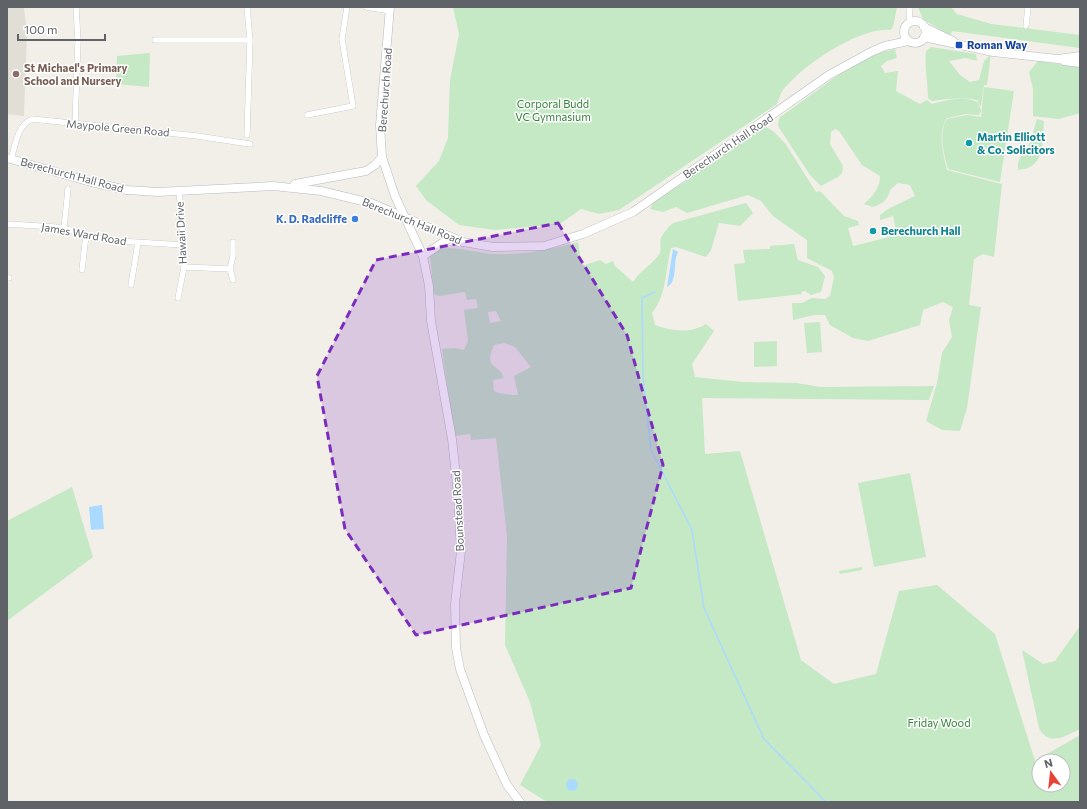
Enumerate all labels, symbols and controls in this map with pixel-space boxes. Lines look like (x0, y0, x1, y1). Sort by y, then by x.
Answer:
scale bar (18, 16, 105, 42)
text: 100 m (24, 22, 58, 36)
place label: Roman Way (967, 38, 1027, 51)
marker: Roman Way (954, 40, 964, 50)
street label: Berechurch Road (375, 47, 394, 133)
place label: St Michael's Primary School and Nursery (24, 61, 128, 87)
marker: St Michael's Primary School and Nursery (11, 69, 21, 79)
park label: Corporal Budd VC Gymnasium (515, 97, 591, 123)
street label: Berechurch Hall Road (680, 110, 775, 181)
street label: Maypole Green Road (66, 117, 170, 138)
place label: Martin Elliott & Co. Solicitors (977, 130, 1055, 156)
marker: Martin Elliott & Co. Solicitors (964, 138, 974, 148)
street label: Berechurch Hall Road (19, 154, 125, 195)
street label: Berechurch Hall Road (361, 195, 464, 246)
street label: Hawaii Drive (172, 201, 189, 265)
place label: K. D. Radcliffe (276, 212, 347, 225)
marker: K. D. Radcliffe (350, 214, 360, 224)
street label: James Ward Road (40, 220, 128, 248)
place label: Berechurch Hall (881, 224, 960, 237)
marker: Berechurch Hall (868, 226, 878, 236)
street label: Bounstead Road (449, 470, 466, 552)
park label: Friday Wood (907, 716, 971, 729)
north arrow (1031, 753, 1071, 793)
text: N (1043, 756, 1054, 770)

